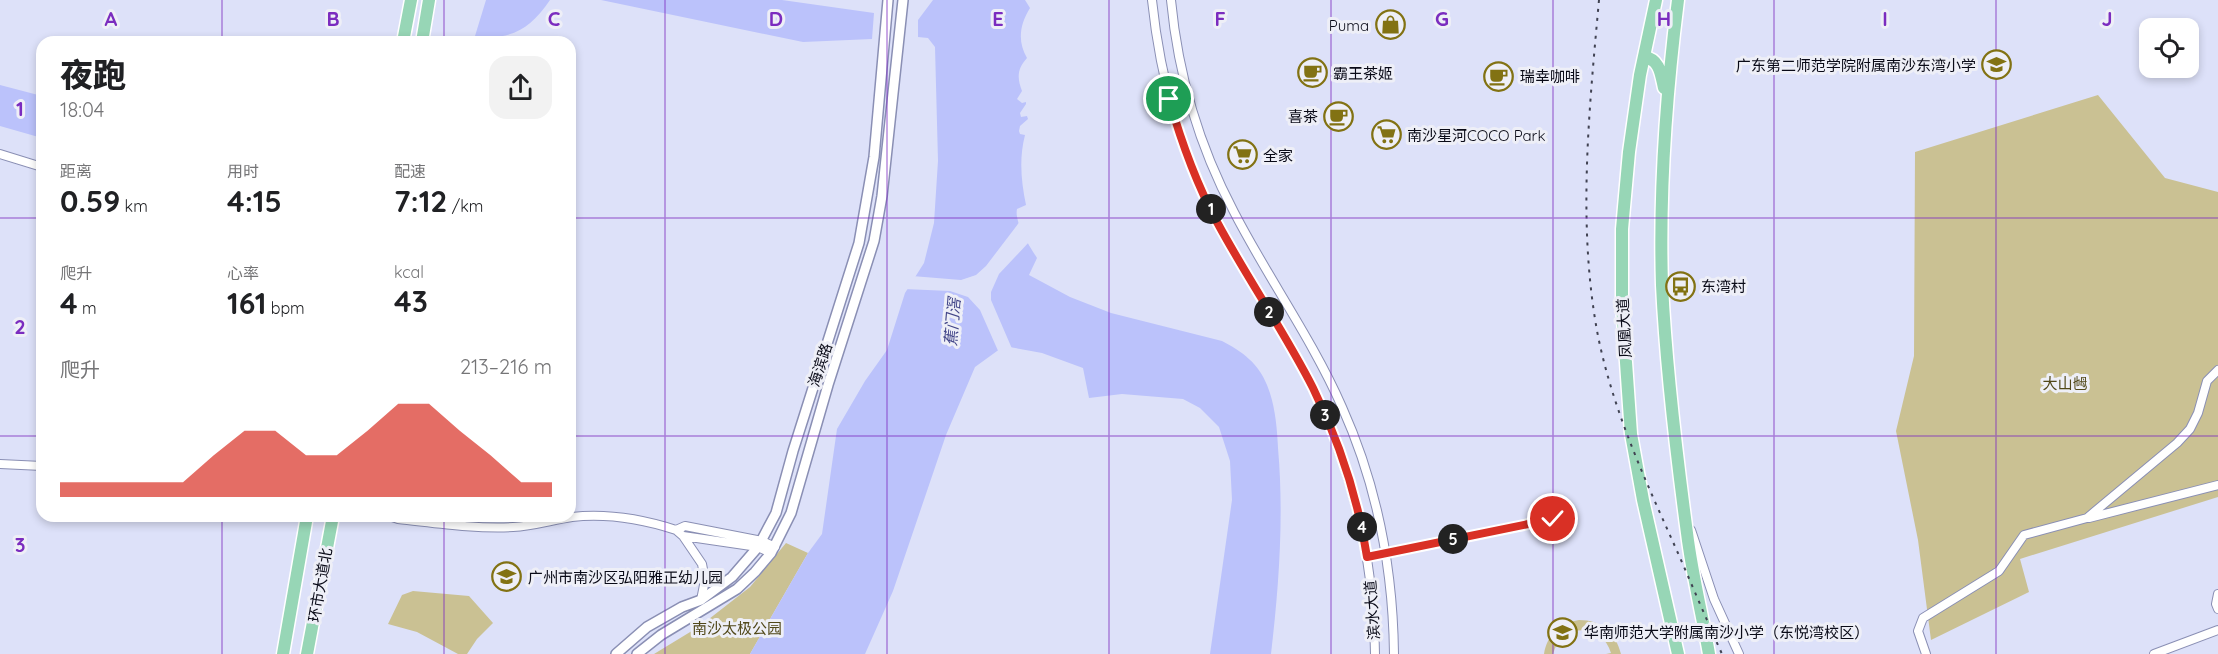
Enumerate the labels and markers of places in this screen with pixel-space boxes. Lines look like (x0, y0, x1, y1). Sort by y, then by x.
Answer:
shop icon: Puma (1374, 9, 1406, 41)
place label: Puma (1329, 16, 1369, 35)
school or university icon: 广东第二师范学院附属南沙东湾小学 (1981, 49, 2013, 81)
place label: 广东第二师范学院附属南沙东湾小学 (1736, 56, 1976, 75)
cafe icon: 霸王茶姬 (1296, 57, 1328, 89)
cafe icon: 瑞幸咖啡 (1483, 60, 1515, 92)
place label: 霸王茶姬 (1333, 64, 1393, 83)
place label: 瑞幸咖啡 (1520, 67, 1580, 86)
pin (1143, 73, 1194, 124)
cafe icon: 喜茶 (1323, 100, 1355, 132)
place label: 喜茶 (1288, 107, 1318, 126)
supermarket icon: 南沙星河COCO Park (1370, 119, 1402, 151)
place label: 南沙星河COCO Park (1407, 126, 1545, 145)
supermarket icon: 全家 (1226, 139, 1258, 171)
place label: 全家 (1263, 146, 1293, 165)
pin: 1 (1196, 194, 1226, 224)
bus stop icon: 东湾村 (1664, 270, 1696, 302)
place label: 东湾村 (1701, 277, 1746, 296)
pin: 2 (1254, 297, 1284, 327)
pin: 3 (1310, 400, 1340, 430)
pin (1527, 493, 1578, 544)
pin: 4 (1347, 512, 1377, 542)
pin: 5 (1438, 524, 1468, 554)
school or university icon: 广州市南沙区弘阳雅正幼儿园 (491, 561, 523, 593)
place label: 广州市南沙区弘阳雅正幼儿园 (528, 568, 723, 587)
school or university icon: 华南师范大学附属南沙小学（东悦湾校区） (1547, 616, 1579, 648)
place label: 华南师范大学附属南沙小学（东悦湾校区） (1584, 623, 1869, 642)

